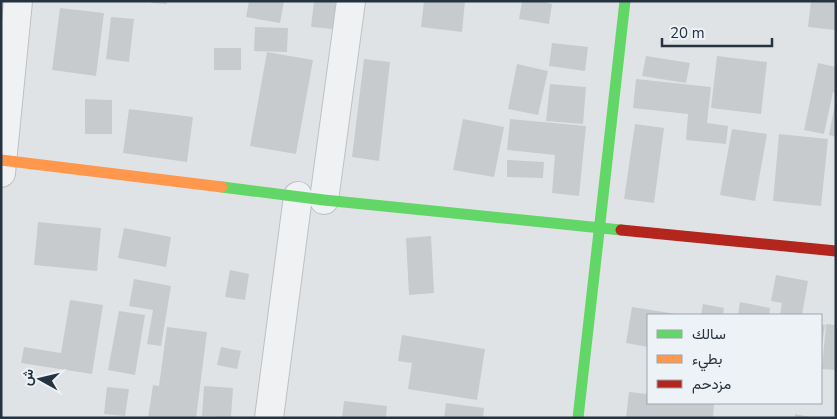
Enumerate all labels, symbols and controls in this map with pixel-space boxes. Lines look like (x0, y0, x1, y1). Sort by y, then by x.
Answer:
scale bar (662, 15, 772, 47)
text: 20 m (670, 23, 705, 43)
legend (647, 314, 822, 404)
text: سالك (692, 324, 726, 344)
text: بطيء (692, 349, 722, 372)
north arrow (15, 354, 65, 404)
text: ش (17, 367, 38, 387)
text: مزدحم (692, 374, 731, 394)

